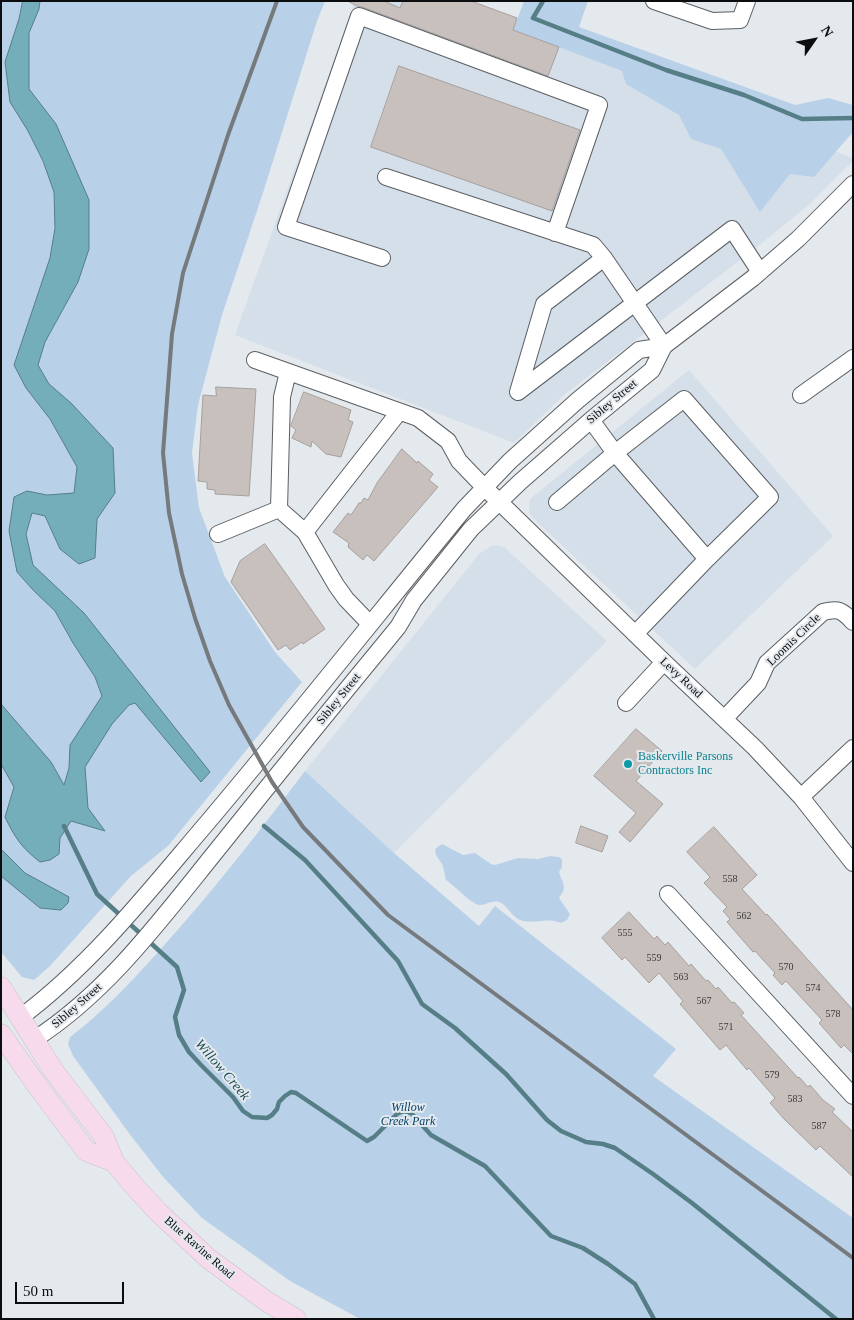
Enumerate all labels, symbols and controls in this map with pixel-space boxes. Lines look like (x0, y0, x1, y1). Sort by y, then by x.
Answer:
north arrow (789, 15, 839, 65)
text: N (818, 23, 836, 40)
street label: Sibley Street (584, 377, 640, 427)
street label: Loomis Circle (764, 611, 824, 669)
street label: Levy Road (657, 655, 705, 701)
street label: Sibley Street (314, 671, 364, 727)
place label: Baskerville Parsons Contractors Inc (638, 750, 733, 778)
marker: Baskerville Parsons Contractors Inc (622, 758, 634, 770)
house number: 558 (722, 873, 738, 885)
house number: 562 (736, 910, 752, 922)
house number: 555 (618, 927, 632, 939)
house number: 559 (646, 952, 662, 964)
house number: 570 (778, 961, 794, 973)
house number: 563 (674, 971, 688, 983)
street label: Sibley Street (49, 980, 105, 1032)
house number: 574 (806, 982, 820, 994)
house number: 567 (696, 995, 712, 1007)
house number: 578 (826, 1008, 840, 1020)
house number: 571 (718, 1021, 734, 1033)
water label: Willow Creek (191, 1036, 253, 1104)
house number: 579 (764, 1069, 780, 1081)
house number: 583 (788, 1093, 802, 1105)
park label: Willow Creek Park (381, 1101, 435, 1129)
house number: 587 (812, 1120, 826, 1132)
street label: Blue Ravine Road (161, 1214, 237, 1282)
scale bar (18, 1272, 126, 1304)
text: 50 m (23, 1283, 53, 1299)

